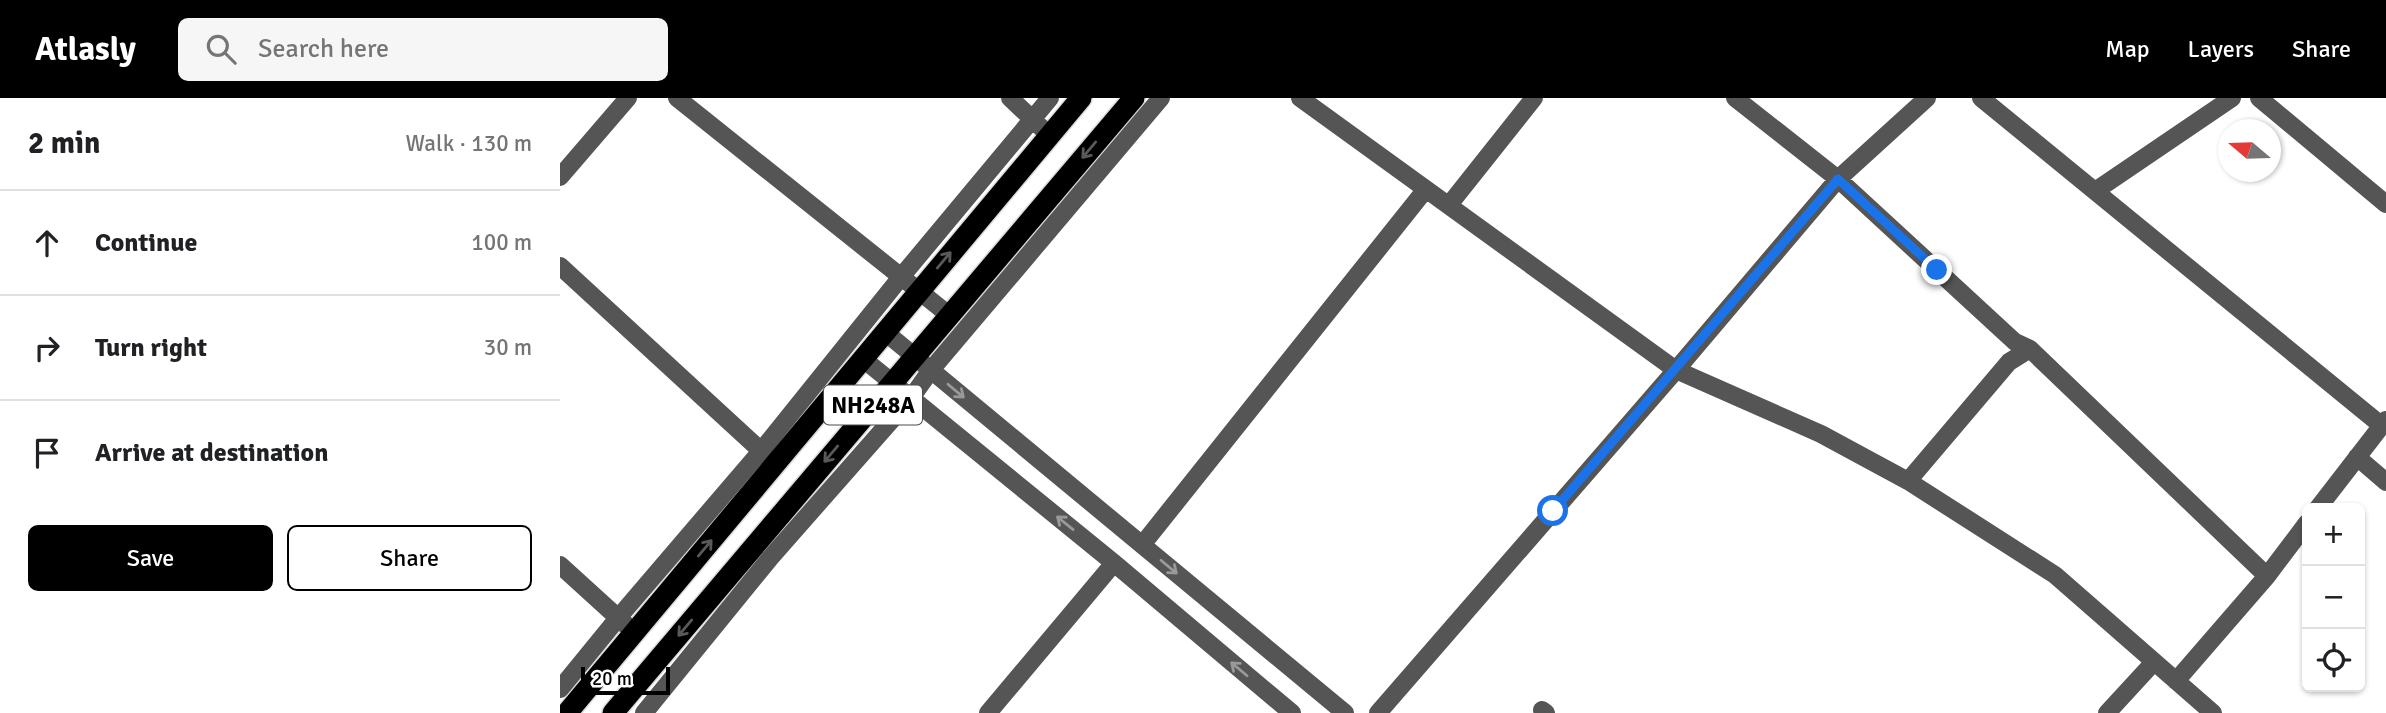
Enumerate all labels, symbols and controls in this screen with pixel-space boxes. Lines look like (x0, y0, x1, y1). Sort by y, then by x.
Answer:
search box (178, 18, 668, 81)
text: Atlasly (35, 29, 136, 70)
icon: search (202, 30, 240, 68)
text: Search here (258, 33, 389, 65)
text: Map (2105, 34, 2150, 64)
text: Layers (2188, 34, 2254, 64)
text: Share (2292, 34, 2351, 64)
north arrow (2218, 119, 2281, 182)
text: 2 min (28, 125, 100, 162)
text: Walk · 130 m (406, 129, 532, 158)
one-way arrow (1081, 141, 1097, 159)
icon: ahead (28, 224, 66, 262)
text: Continue (95, 227, 197, 259)
text: 100 m (471, 228, 532, 257)
one-way arrow (937, 252, 952, 270)
route end (1921, 254, 1952, 285)
icon: right (28, 329, 66, 367)
text: Turn right (95, 332, 207, 364)
text: 30 m (484, 333, 532, 362)
one-way arrow (946, 383, 964, 399)
road number: NH248A (824, 386, 922, 424)
icon: arrive (28, 434, 66, 472)
text: Arrive at destination (95, 437, 328, 469)
one-way arrow (823, 445, 839, 463)
route start (1537, 495, 1568, 526)
map controls (2302, 503, 2365, 692)
button: + (2302, 503, 2365, 566)
one-way arrow (1056, 515, 1074, 531)
button: Save (28, 525, 273, 591)
button: Share (287, 525, 532, 591)
one-way arrow (697, 539, 712, 557)
one-way arrow (1160, 559, 1178, 575)
button: − (2302, 566, 2365, 629)
one-way arrow (677, 619, 693, 637)
button: locate (2302, 629, 2365, 692)
one-way arrow (1231, 661, 1249, 677)
scale bar (581, 664, 670, 696)
text: 20 m (592, 667, 632, 691)

